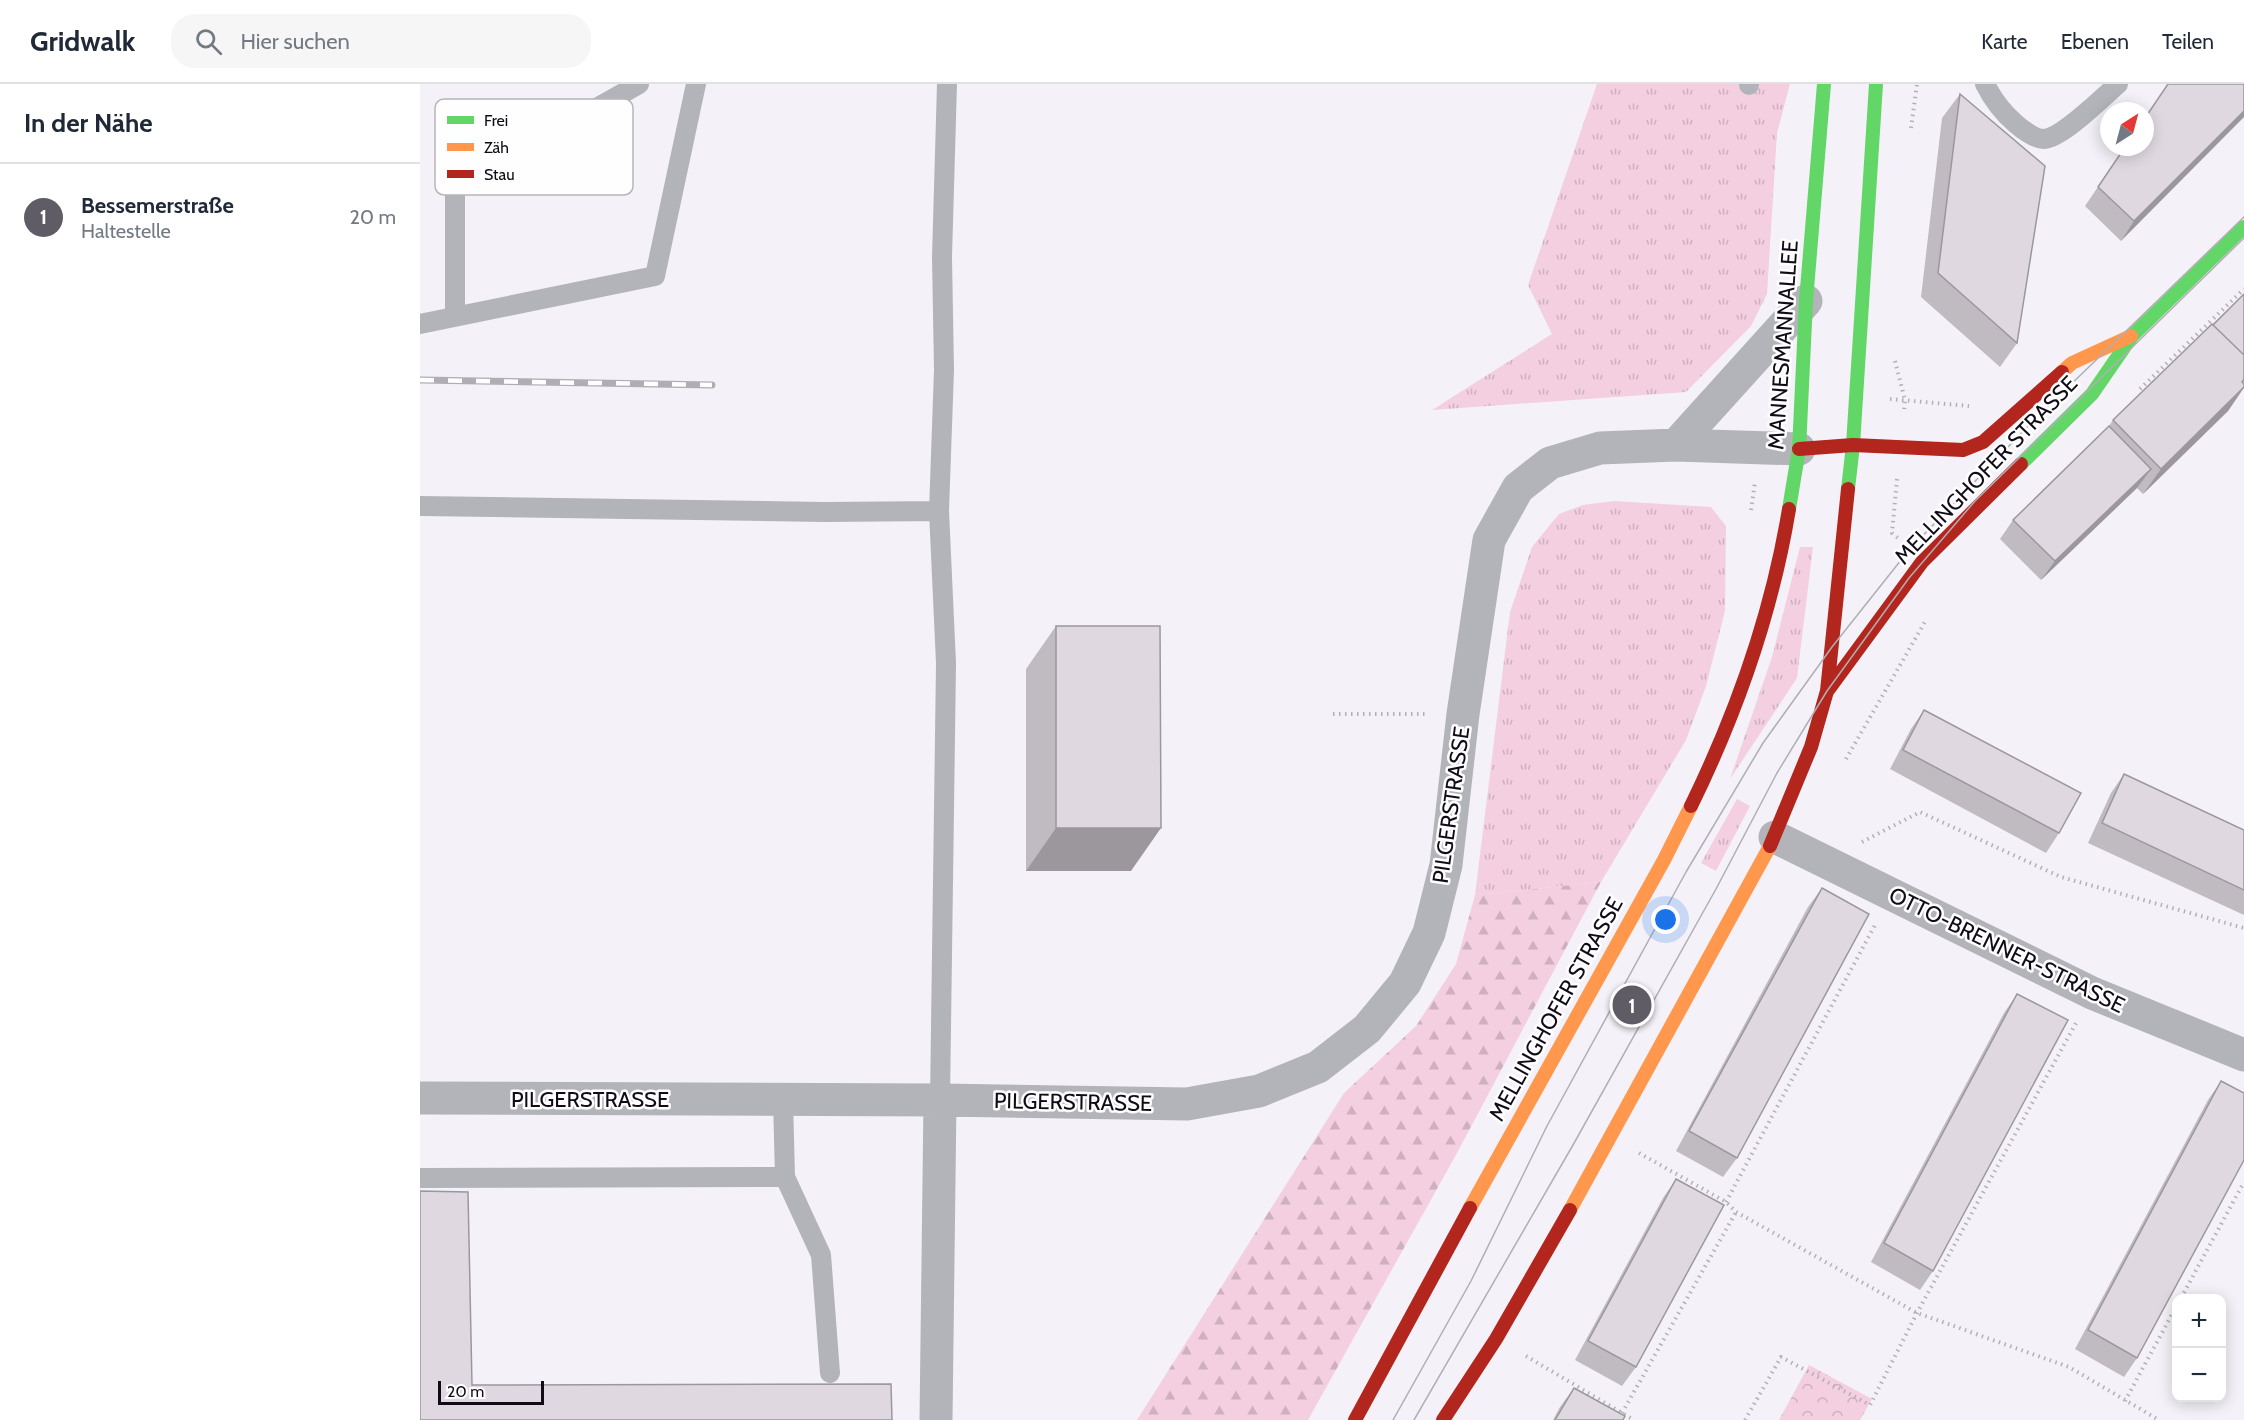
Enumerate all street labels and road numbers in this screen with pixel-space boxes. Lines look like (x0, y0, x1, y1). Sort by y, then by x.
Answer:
street label: MANNESMANNALLEE (1762, 239, 1804, 451)
street label: MELLINGHOFER STRASSE (1889, 370, 2083, 570)
street label: PILGERSTRASSE (1427, 725, 1475, 885)
street label: OTTO-BRENNER-STRASSE (1885, 881, 2129, 1019)
street label: MELLINGHOFER STRASSE (1483, 892, 1629, 1126)
street label: PILGERSTRASSE (511, 1086, 669, 1113)
street label: PILGERSTRASSE (994, 1087, 1152, 1117)

